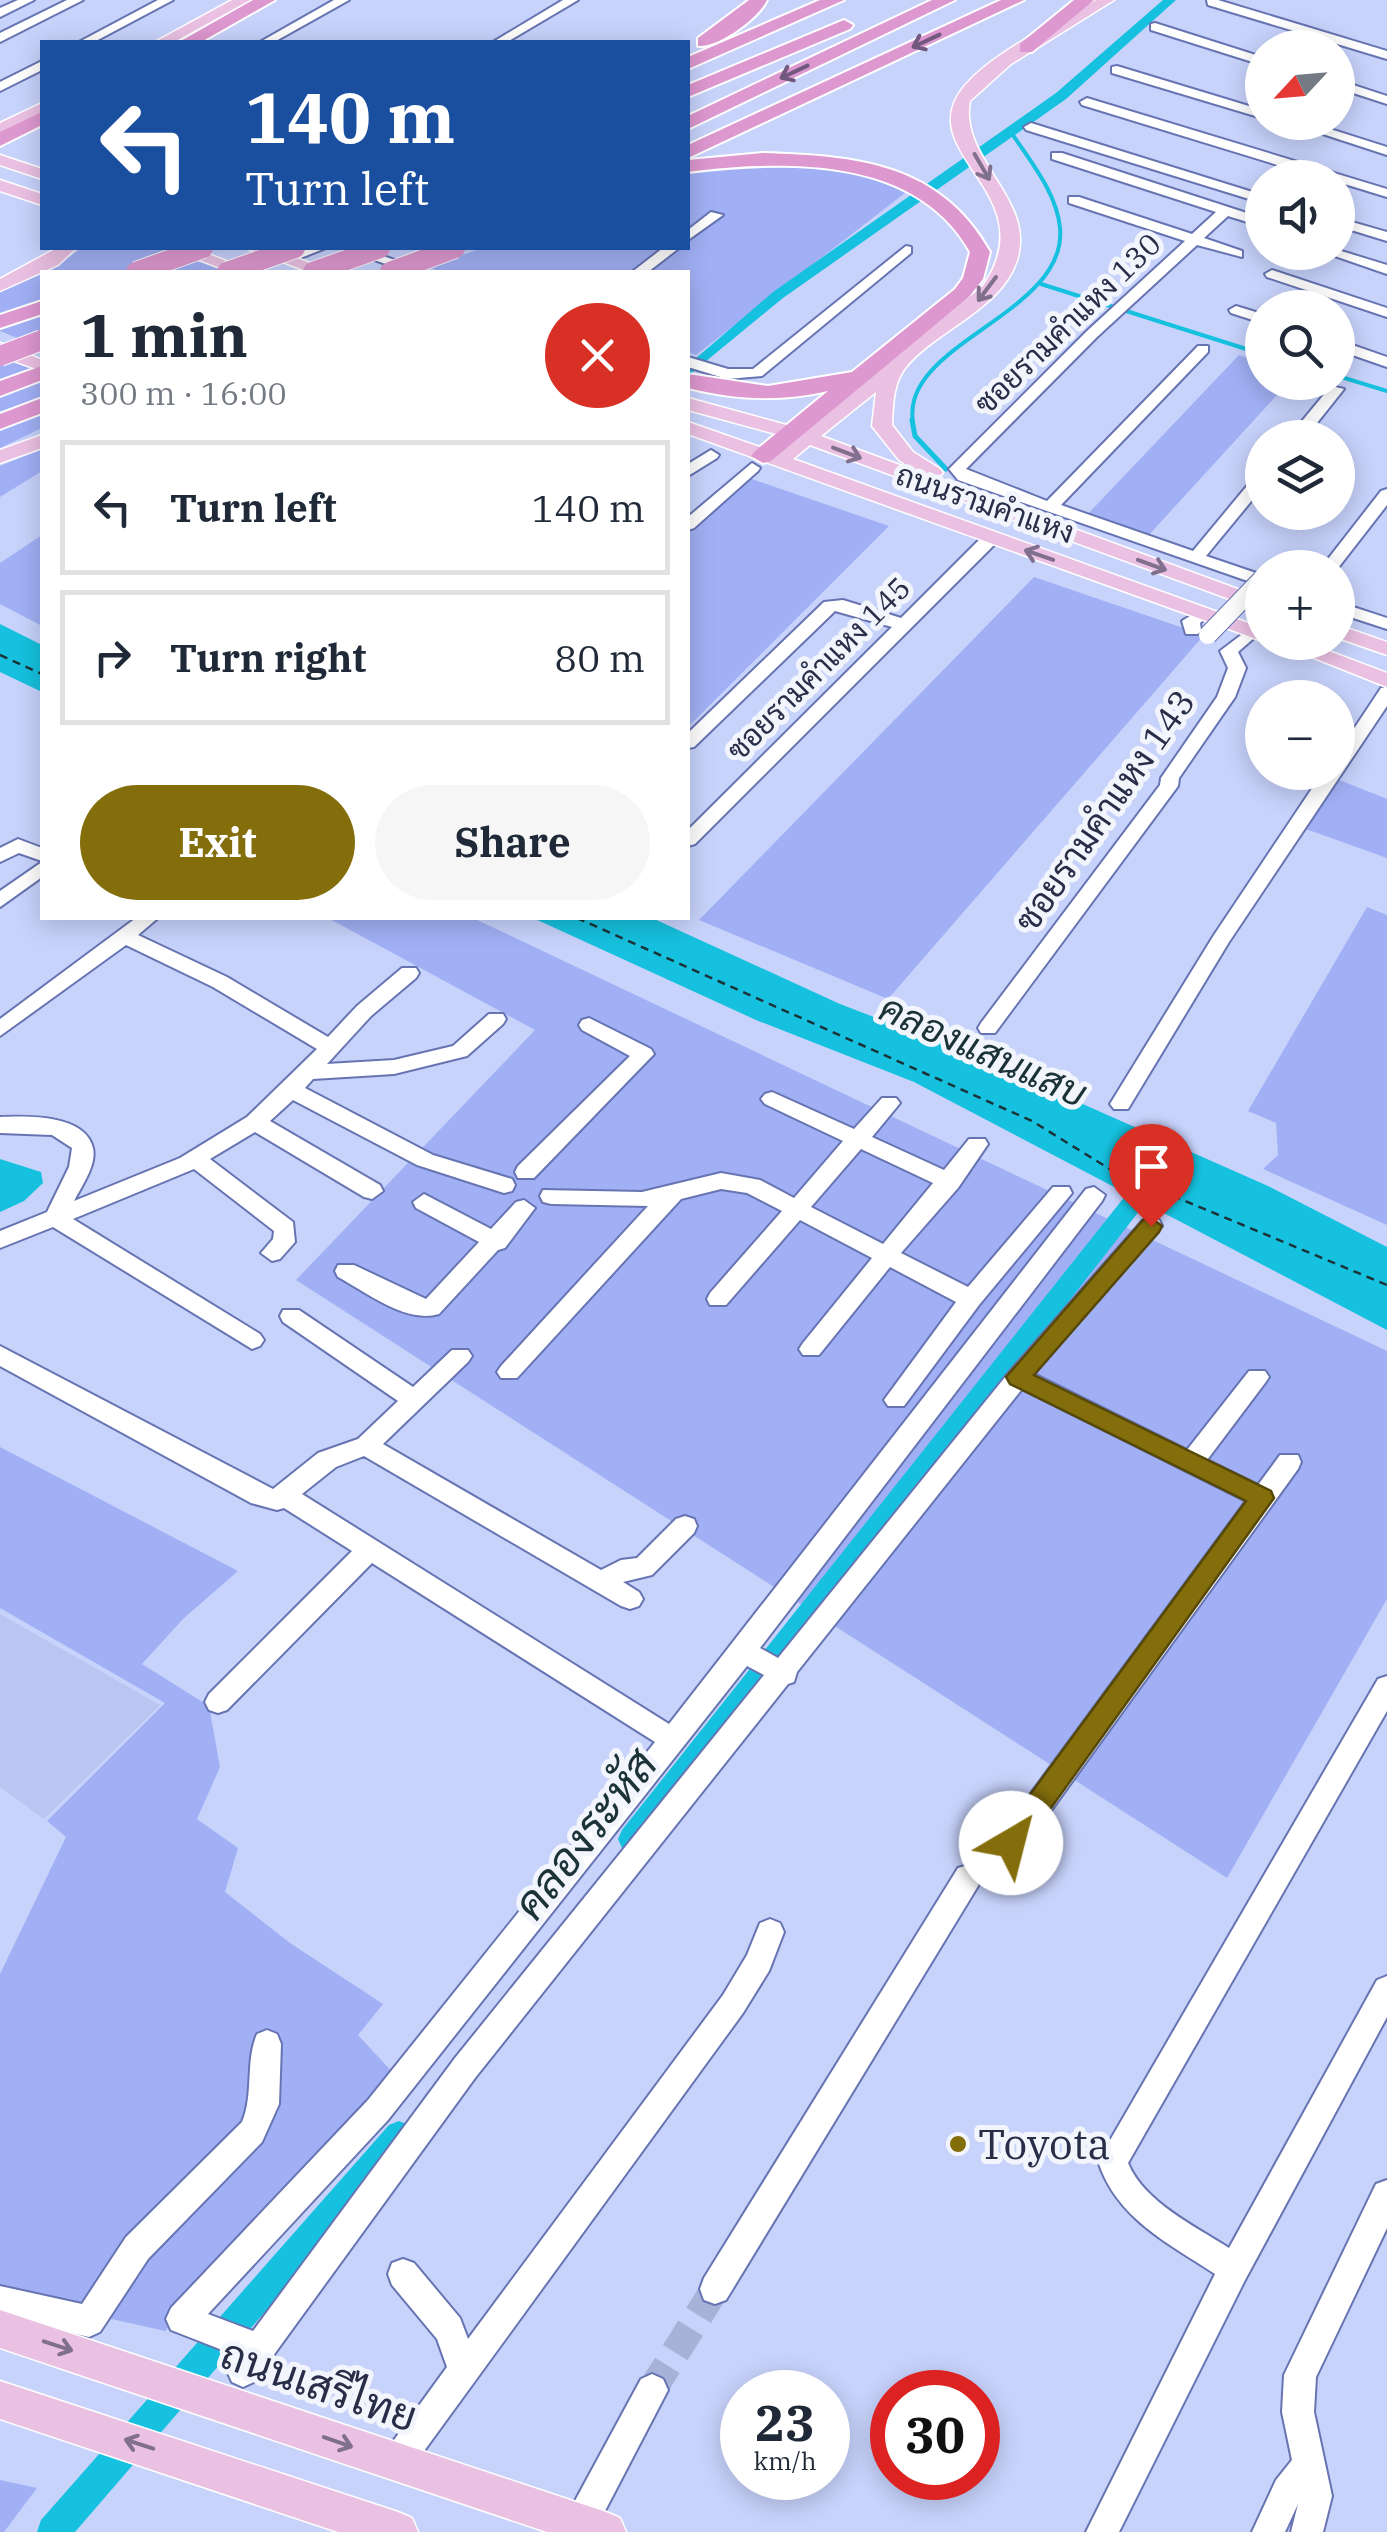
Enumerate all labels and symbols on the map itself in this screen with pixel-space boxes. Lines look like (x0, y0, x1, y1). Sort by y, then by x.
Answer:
north arrow (1245, 30, 1355, 140)
one-way arrow (912, 33, 942, 52)
one-way arrow (780, 64, 810, 83)
one-way arrow (972, 152, 992, 181)
street label: ซอยรามคำแหง 130 (966, 224, 1168, 422)
one-way arrow (977, 275, 998, 302)
one-way arrow (832, 445, 862, 463)
street label: ถนนรามคำแหง (891, 454, 1080, 551)
one-way arrow (1024, 545, 1055, 563)
one-way arrow (1136, 557, 1167, 575)
street label: ซอยรามคำแหง 145 (718, 568, 918, 768)
street label: ซอยรามคำแหง 143 (1004, 680, 1205, 940)
water label: คลองแสนแสบ (873, 982, 1095, 1117)
pin (1109, 1124, 1194, 1227)
water label: คลองระหัส (500, 1735, 670, 1930)
position arrow (959, 1791, 1063, 1895)
place label: Toyota (978, 2116, 1110, 2171)
marker: Toyota (947, 2133, 969, 2155)
street label: ถนนเสรีไทย (214, 2325, 424, 2444)
one-way arrow (41, 2339, 73, 2357)
speed limit sign: 30 (870, 2370, 1000, 2500)
one-way arrow (124, 2434, 156, 2452)
one-way arrow (322, 2434, 353, 2452)

